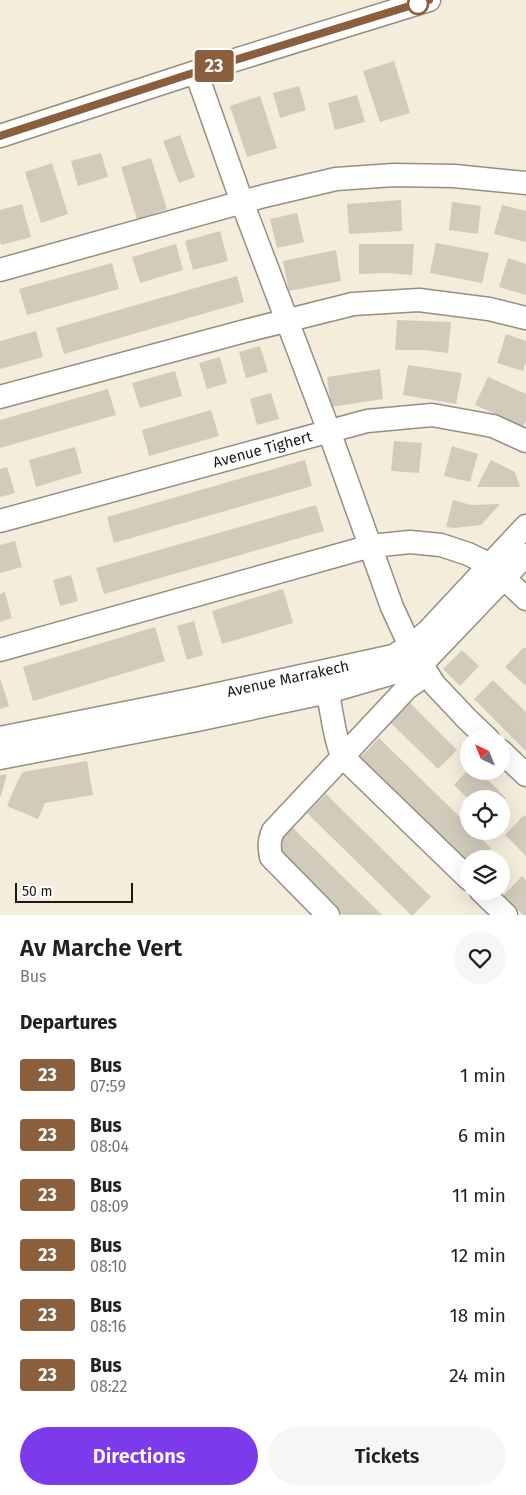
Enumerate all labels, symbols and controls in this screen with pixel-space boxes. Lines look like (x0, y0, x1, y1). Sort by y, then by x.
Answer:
unlabelled marker (407, 0, 429, 15)
line badge: 23 (192, 50, 236, 82)
text: 23 (205, 55, 223, 77)
street label: Avenue Tighert (211, 427, 314, 472)
street label: Avenue Marrakech (225, 657, 351, 701)
north arrow (460, 730, 510, 780)
map controls (460, 730, 510, 900)
button: locate (460, 790, 510, 840)
button: layers (460, 850, 510, 900)
scale bar (15, 880, 132, 903)
text: 50 m (22, 883, 53, 900)
button: heart (454, 932, 506, 984)
text: Av Marche Vert (20, 934, 182, 962)
text: Bus (20, 967, 47, 986)
text: Departures (20, 1011, 117, 1034)
text: Bus (90, 1054, 122, 1077)
text: 23 (38, 1064, 57, 1086)
text: 1 min (460, 1064, 506, 1087)
text: 07:59 (90, 1077, 126, 1096)
text: Bus (90, 1114, 122, 1137)
text: 23 (38, 1124, 57, 1146)
text: 6 min (458, 1124, 506, 1147)
text: 08:04 (90, 1137, 129, 1156)
text: Bus (90, 1174, 122, 1197)
text: 23 (38, 1184, 57, 1206)
text: 11 min (452, 1184, 506, 1207)
text: 08:09 (90, 1197, 129, 1216)
text: Bus (90, 1234, 122, 1257)
text: 23 (38, 1244, 57, 1266)
text: 12 min (451, 1244, 506, 1267)
text: 08:10 (90, 1257, 127, 1276)
text: Bus (90, 1294, 122, 1317)
text: 23 (38, 1304, 57, 1326)
text: 18 min (449, 1304, 506, 1327)
text: 08:16 (90, 1317, 126, 1336)
text: Bus (90, 1354, 122, 1377)
text: 23 (38, 1364, 57, 1386)
text: 24 min (449, 1364, 506, 1387)
text: 08:22 (90, 1377, 127, 1396)
button: Directions (20, 1427, 258, 1485)
button: Tickets (268, 1427, 506, 1485)

